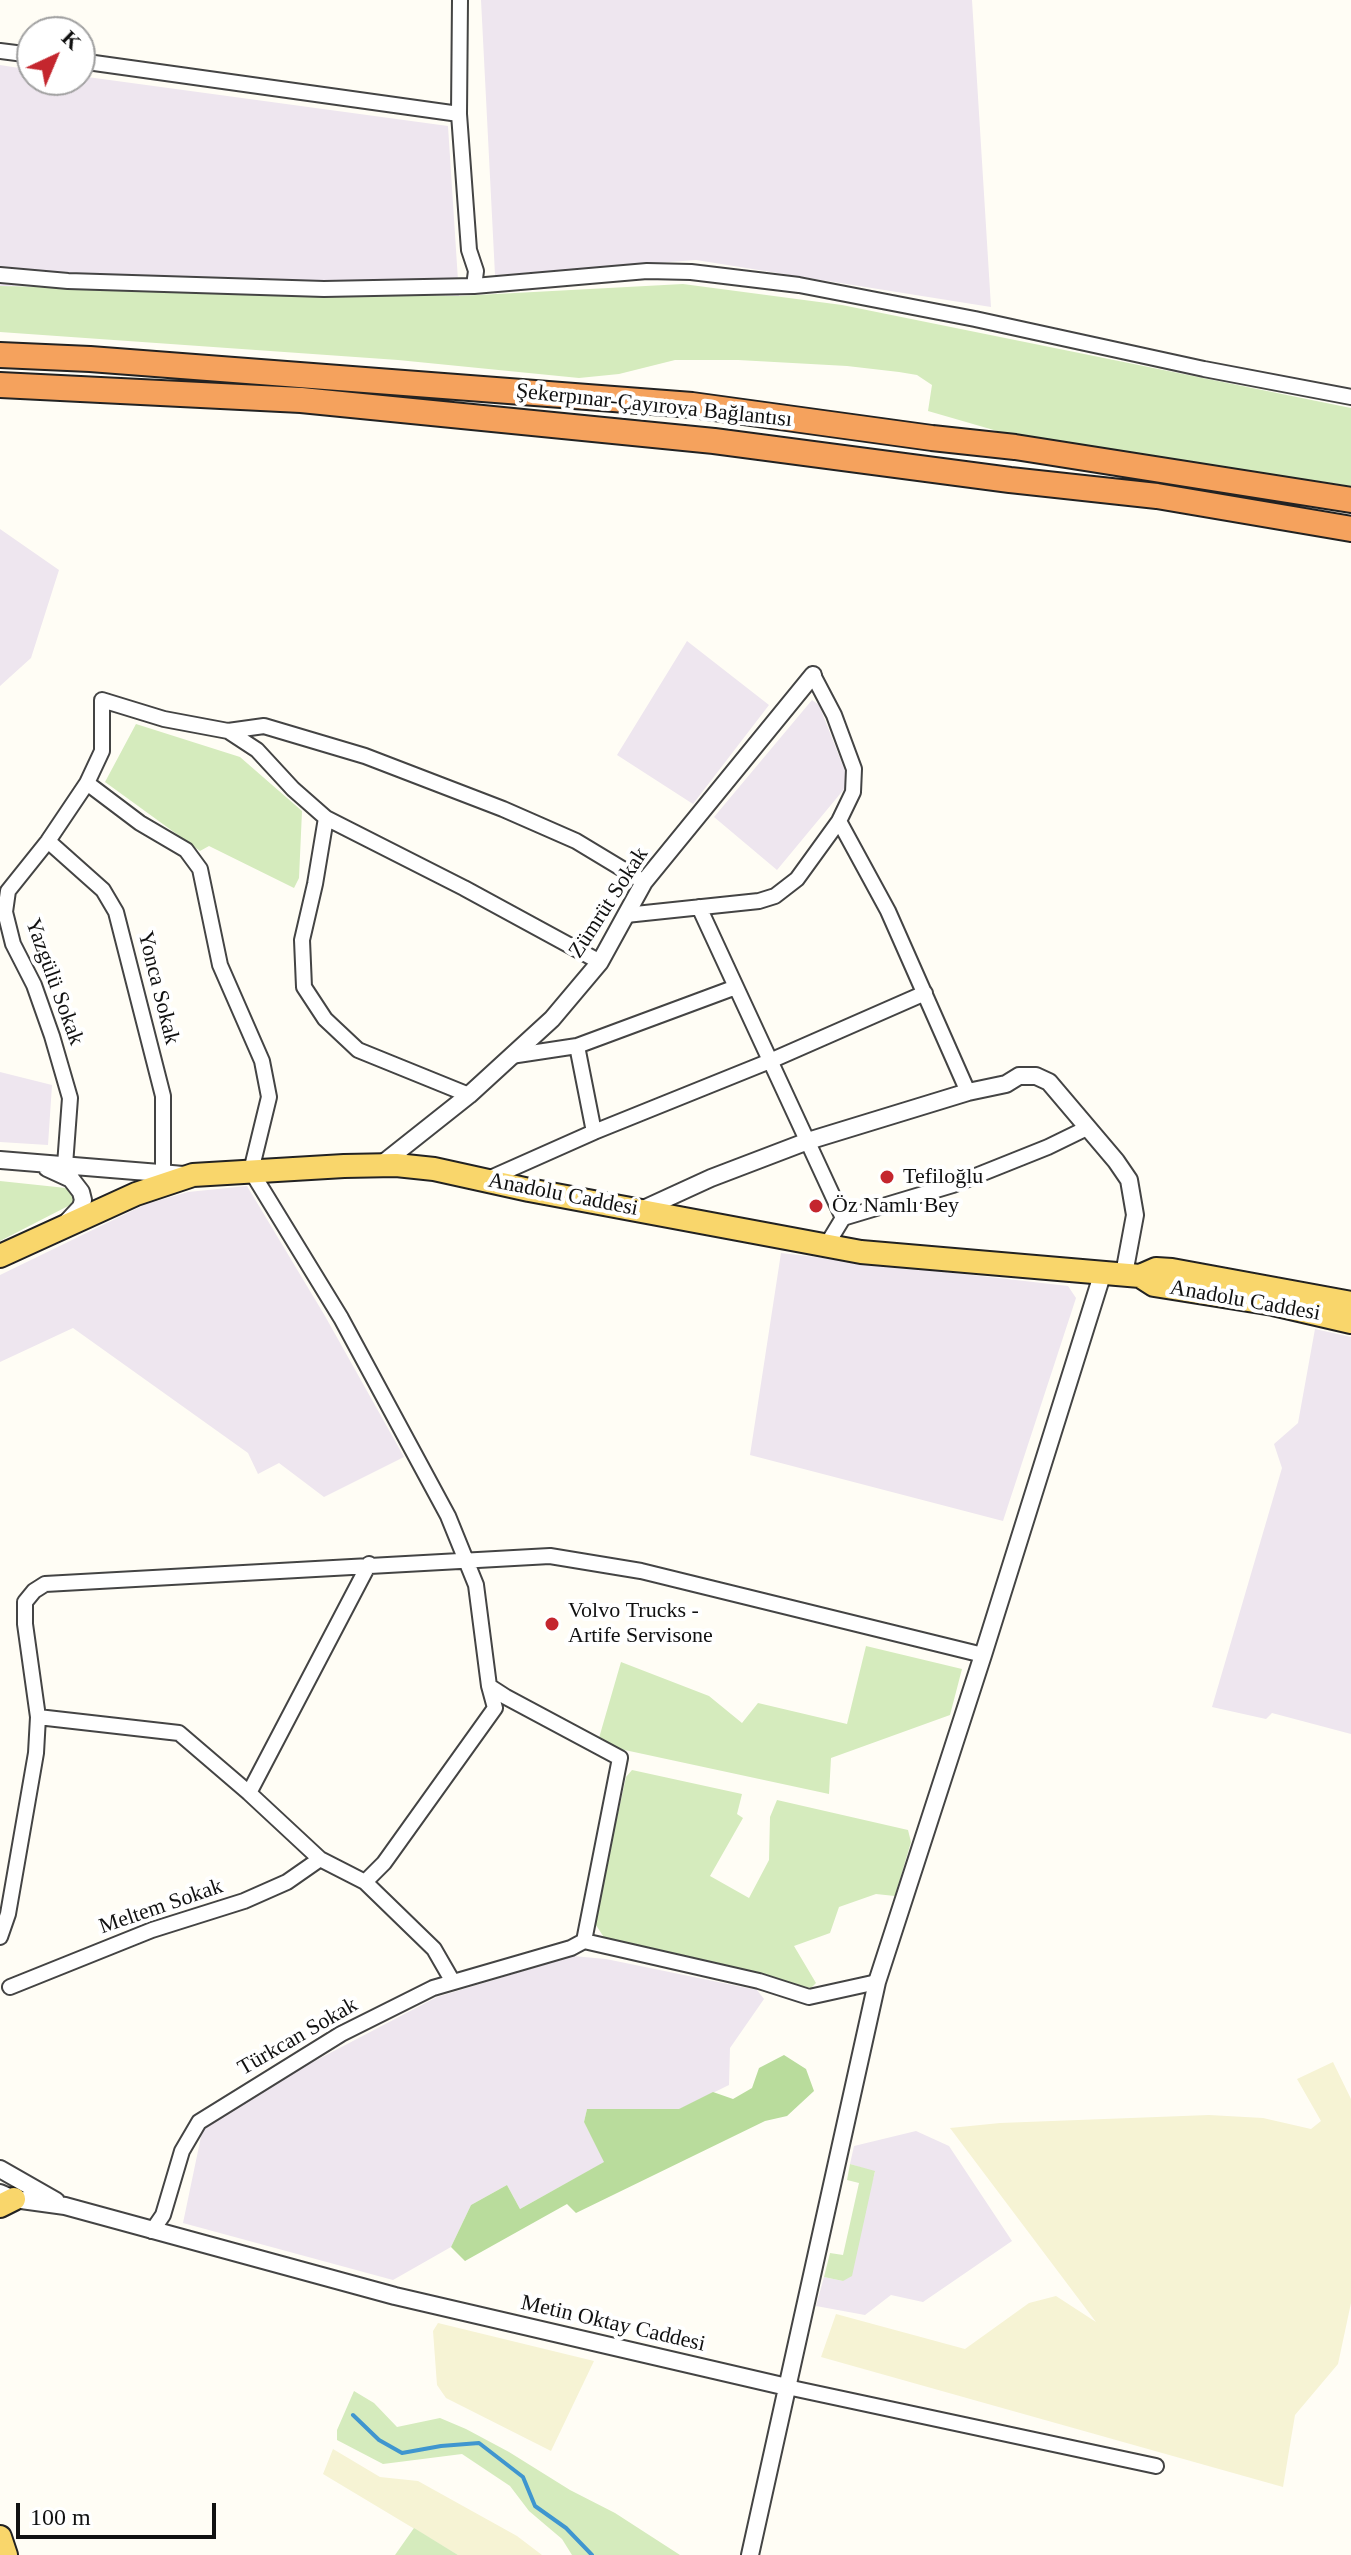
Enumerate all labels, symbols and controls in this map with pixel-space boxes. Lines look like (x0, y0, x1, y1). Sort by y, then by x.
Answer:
north arrow (16, 16, 96, 96)
text: K (57, 25, 86, 55)
street label: Şekerpınar-Çayırova Bağlantısı (515, 378, 793, 434)
street label: Zümrüt Sokak (563, 843, 655, 963)
street label: Yazgülü Sokak (19, 915, 89, 1049)
street label: Yonca Sokak (131, 929, 185, 1047)
place label: Tefiloğlu (903, 1164, 983, 1190)
street label: Anadolu Caddesi (486, 1168, 640, 1222)
marker: Tefiloğlu (878, 1168, 896, 1186)
place label: Öz Namlı Bey (832, 1193, 959, 1219)
marker: Öz Namlı Bey (807, 1197, 825, 1215)
street label: Anadolu Caddesi (1168, 1275, 1322, 1327)
place label: Volvo Trucks - Artife Servisone (568, 1598, 713, 1650)
marker: Volvo Trucks - Artife Servisone (543, 1615, 561, 1633)
street label: Meltem Sokak (96, 1874, 226, 1940)
street label: Türkcan Sokak (233, 1992, 363, 2082)
street label: Metin Oktay Caddesi (518, 2290, 708, 2358)
scale bar (20, 2487, 220, 2537)
text: 100 m (30, 2504, 91, 2530)

